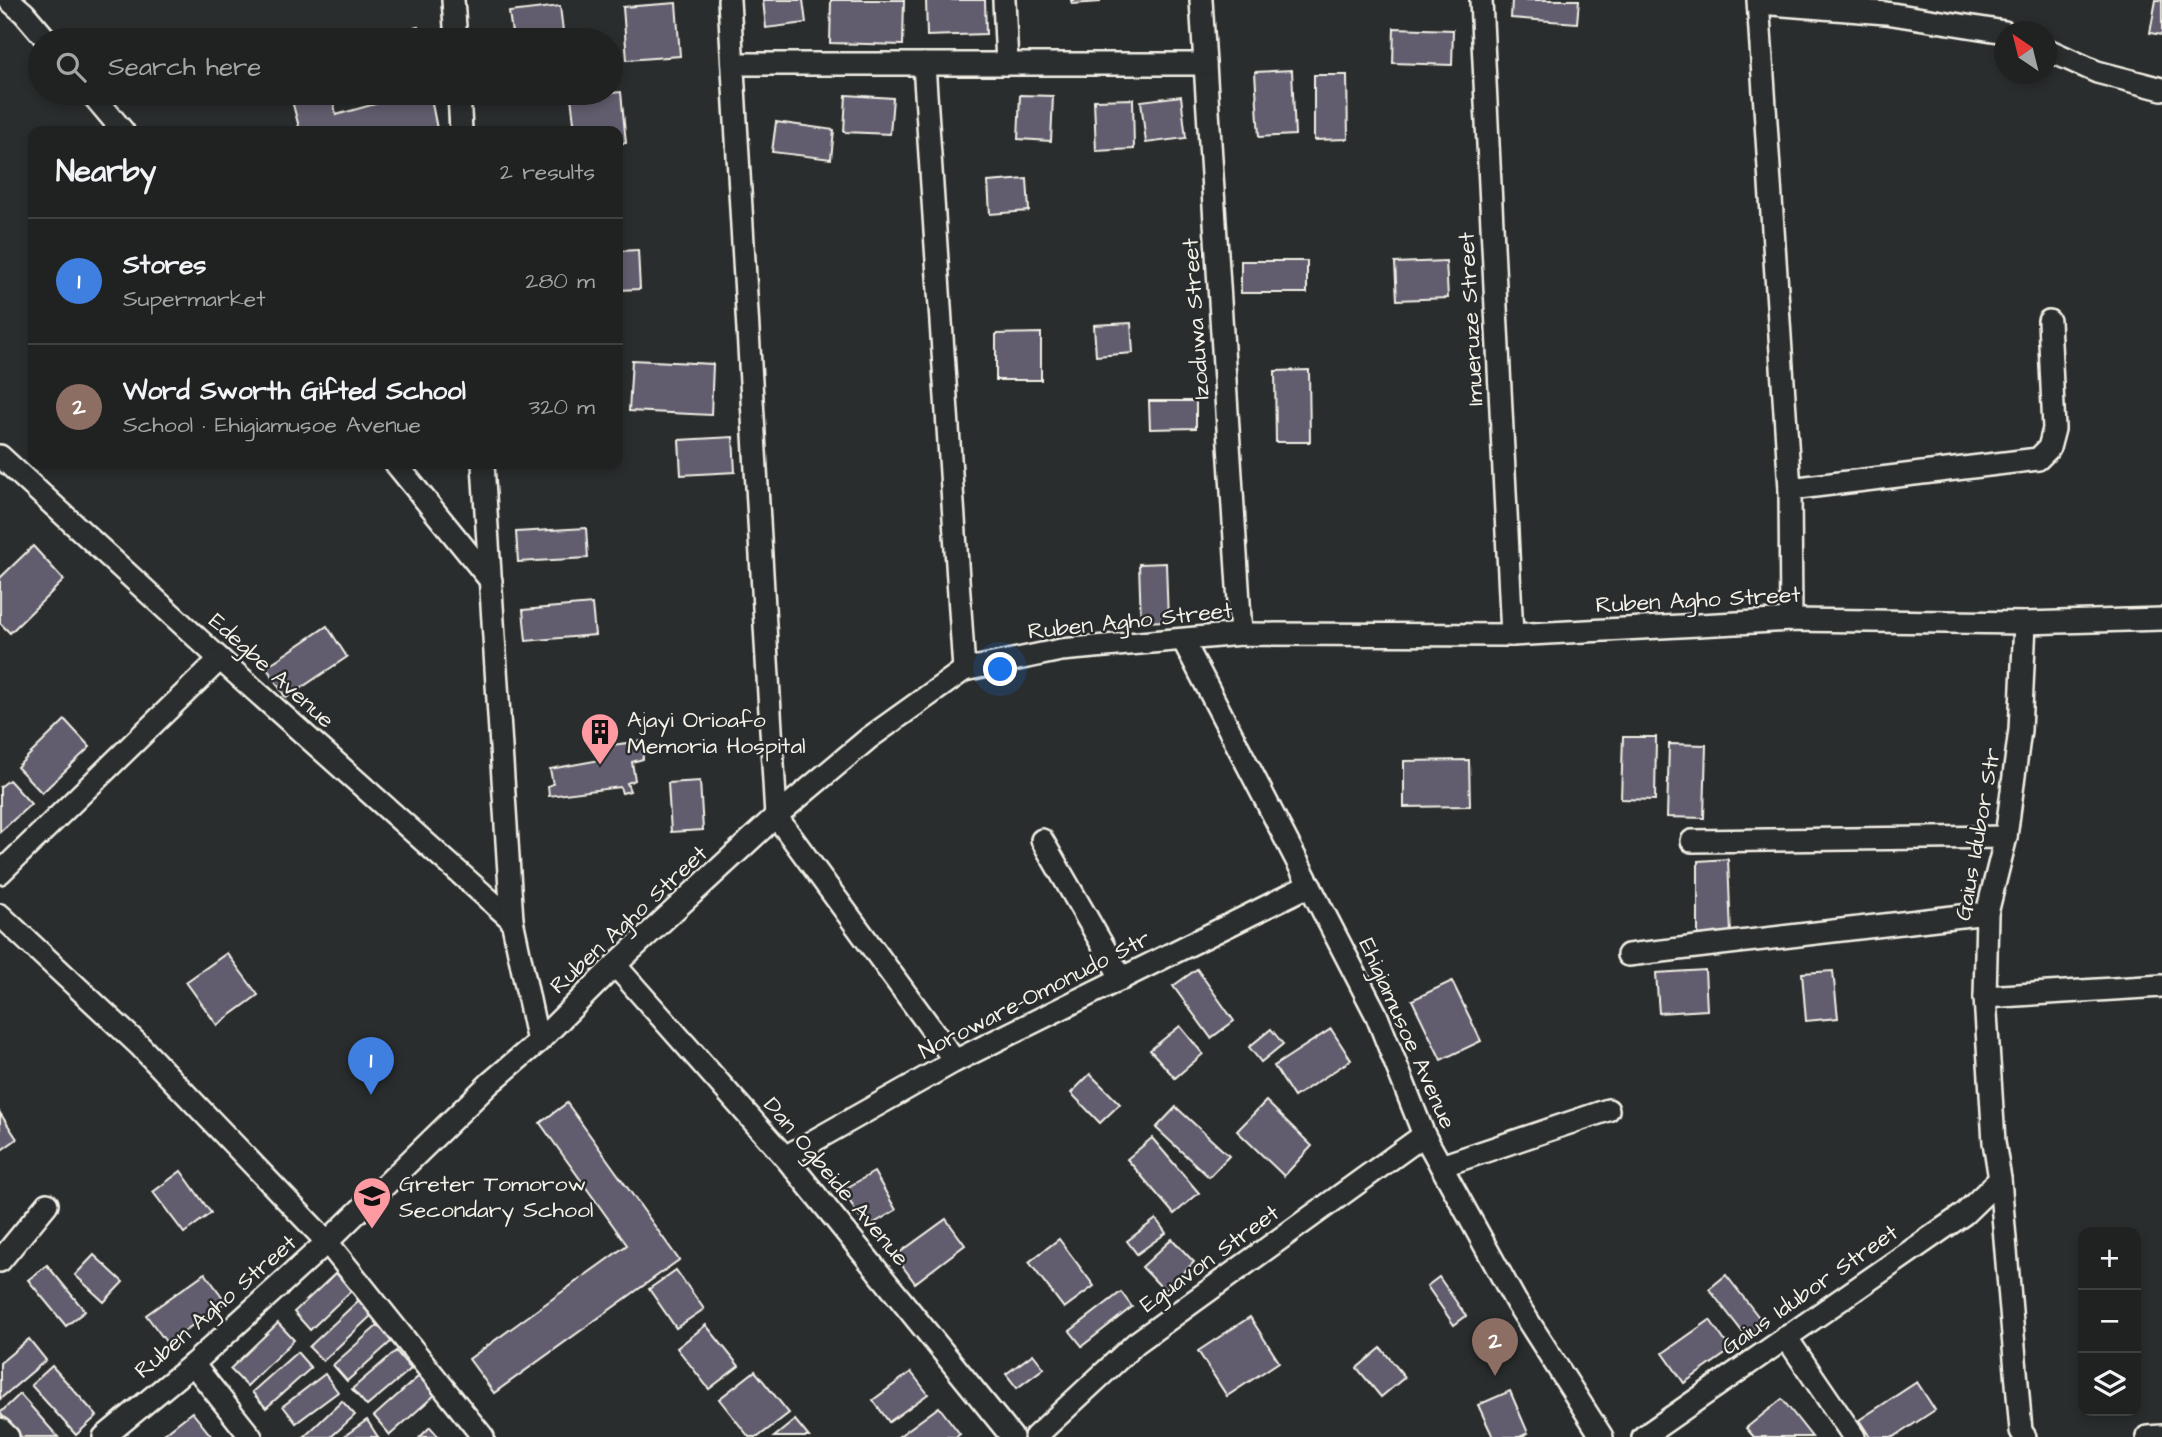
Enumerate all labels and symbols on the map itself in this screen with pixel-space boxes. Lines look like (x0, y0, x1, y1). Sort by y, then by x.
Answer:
north arrow (1994, 21, 2057, 84)
street label: Imueruze Street (1450, 231, 1492, 407)
street label: Izoduwa Street (1174, 236, 1218, 401)
street label: Ruben Agho Street (1595, 579, 1802, 622)
street label: Ruben Agho Street (1026, 594, 1235, 649)
street label: Edegbe Avenue (201, 606, 341, 737)
your location (983, 652, 1017, 686)
place label: Ajayi Orioafo Memoria Hospital (627, 704, 806, 762)
building icon: Ajayi Orioafo Memoria Hospital (579, 711, 621, 766)
street label: Gaius Idubor Str (1947, 745, 2009, 923)
street label: Ruben Agho Street (543, 838, 716, 1002)
street label: Noroware-Omonudo Str (913, 922, 1156, 1067)
street label: Ehigiamusoe Avenue (1350, 933, 1464, 1134)
pin: 1 (348, 1037, 394, 1095)
street label: Dan Ogbeide Avenue (755, 1090, 917, 1274)
place label: Greter Tomorow Secondary School (399, 1168, 593, 1227)
school or university icon: Greter Tomorow Secondary School (351, 1175, 393, 1230)
street label: Eguavon Street (1133, 1197, 1287, 1321)
street label: Gaius Idubor Street (1715, 1216, 1905, 1363)
street label: Ruben Agho Street (128, 1227, 305, 1387)
pin: 2 (1472, 1318, 1518, 1376)

